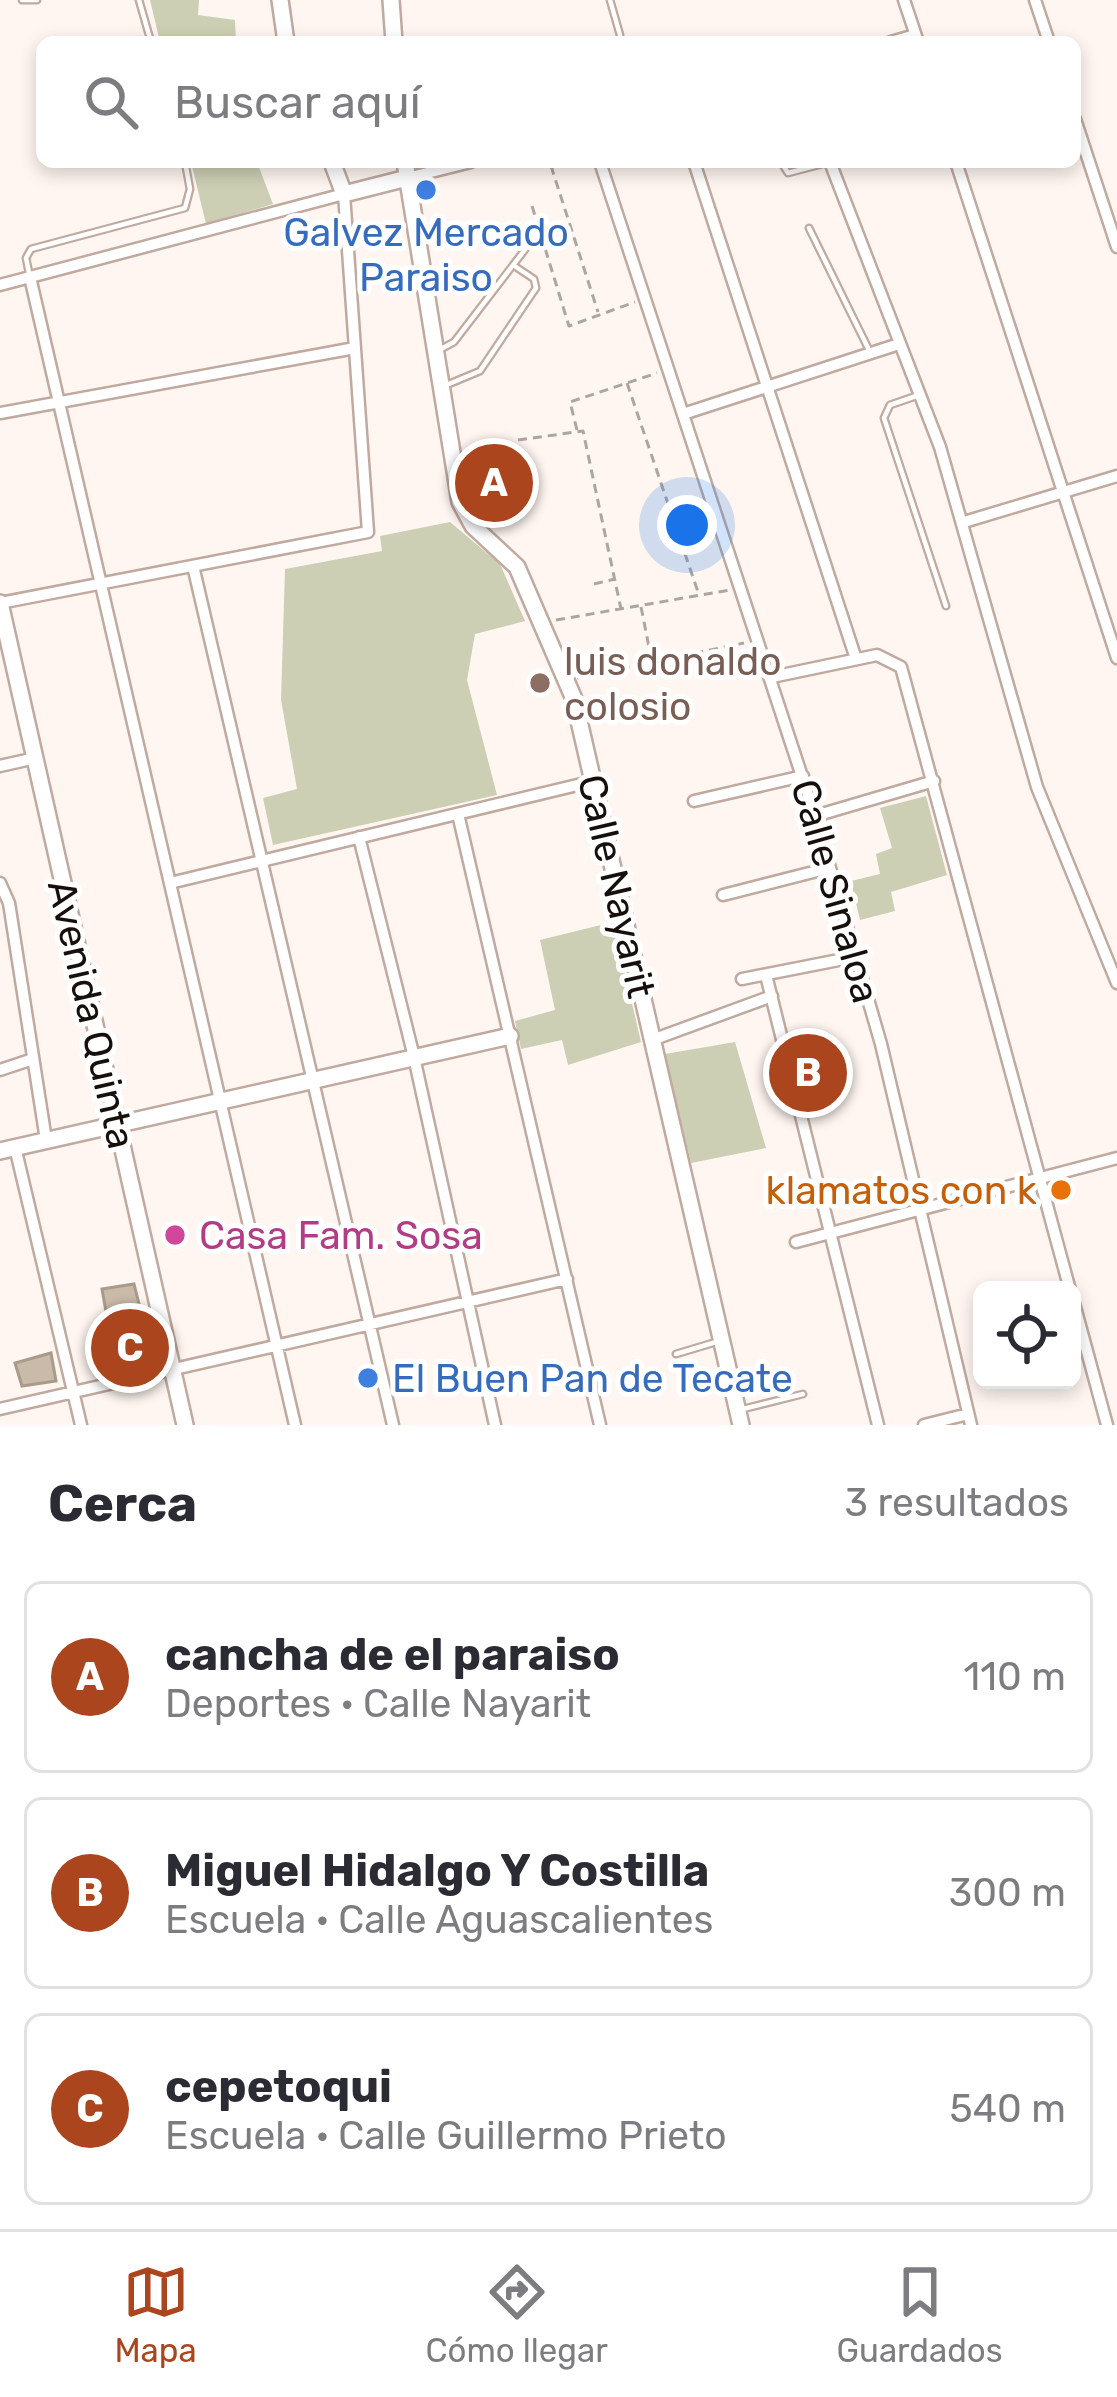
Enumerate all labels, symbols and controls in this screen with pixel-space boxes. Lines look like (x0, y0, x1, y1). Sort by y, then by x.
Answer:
search box (36, 36, 1081, 168)
icon: search (78, 69, 144, 135)
text: Buscar aquí (174, 76, 421, 129)
marker: Galvez Mercado Paraiso (413, 177, 439, 203)
place label: Galvez Mercado Paraiso (283, 210, 569, 301)
pin: A (455, 438, 533, 528)
your location (657, 495, 717, 555)
place label: luis donaldo colosio (564, 639, 782, 730)
marker: luis donaldo colosio (527, 670, 553, 696)
street label: Calle Nayarit (568, 770, 664, 1002)
street label: Calle Sinaloa (781, 774, 889, 1008)
street label: Avenida Quinta (38, 875, 144, 1153)
pin: B (769, 1028, 847, 1118)
place label: klamatos con k (766, 1168, 1037, 1214)
marker: klamatos con k (1048, 1177, 1074, 1203)
place label: Casa Fam. Sosa (199, 1213, 483, 1259)
marker: Casa Fam. Sosa (162, 1222, 188, 1248)
map controls (973, 1281, 1081, 1389)
button: locate (973, 1281, 1081, 1389)
pin: C (91, 1303, 169, 1393)
place label: El Buen Pan de Tecate (392, 1356, 793, 1402)
marker: El Buen Pan de Tecate (355, 1365, 381, 1391)
text: Cerca (48, 1473, 197, 1534)
text: 3 resultados (845, 1480, 1069, 1526)
text: cancha de el paraiso (165, 1628, 620, 1681)
text: A (76, 1654, 104, 1700)
text: 110 m (964, 1654, 1066, 1700)
text: Deportes · Calle Nayarit (165, 1681, 591, 1727)
text: Miguel Hidalgo Y Costilla (165, 1844, 709, 1897)
text: B (76, 1870, 104, 1916)
text: 300 m (949, 1870, 1066, 1916)
text: Escuela · Calle Aguascalientes (165, 1897, 713, 1943)
text: cepetoqui (165, 2060, 392, 2113)
text: C (76, 2086, 104, 2132)
text: 540 m (950, 2086, 1066, 2132)
text: Escuela · Calle Guillermo Prieto (165, 2113, 727, 2159)
tab: Mapa (114, 2259, 197, 2370)
tab: Cómo llegar (426, 2259, 608, 2370)
tab: Guardados (837, 2259, 1003, 2370)

